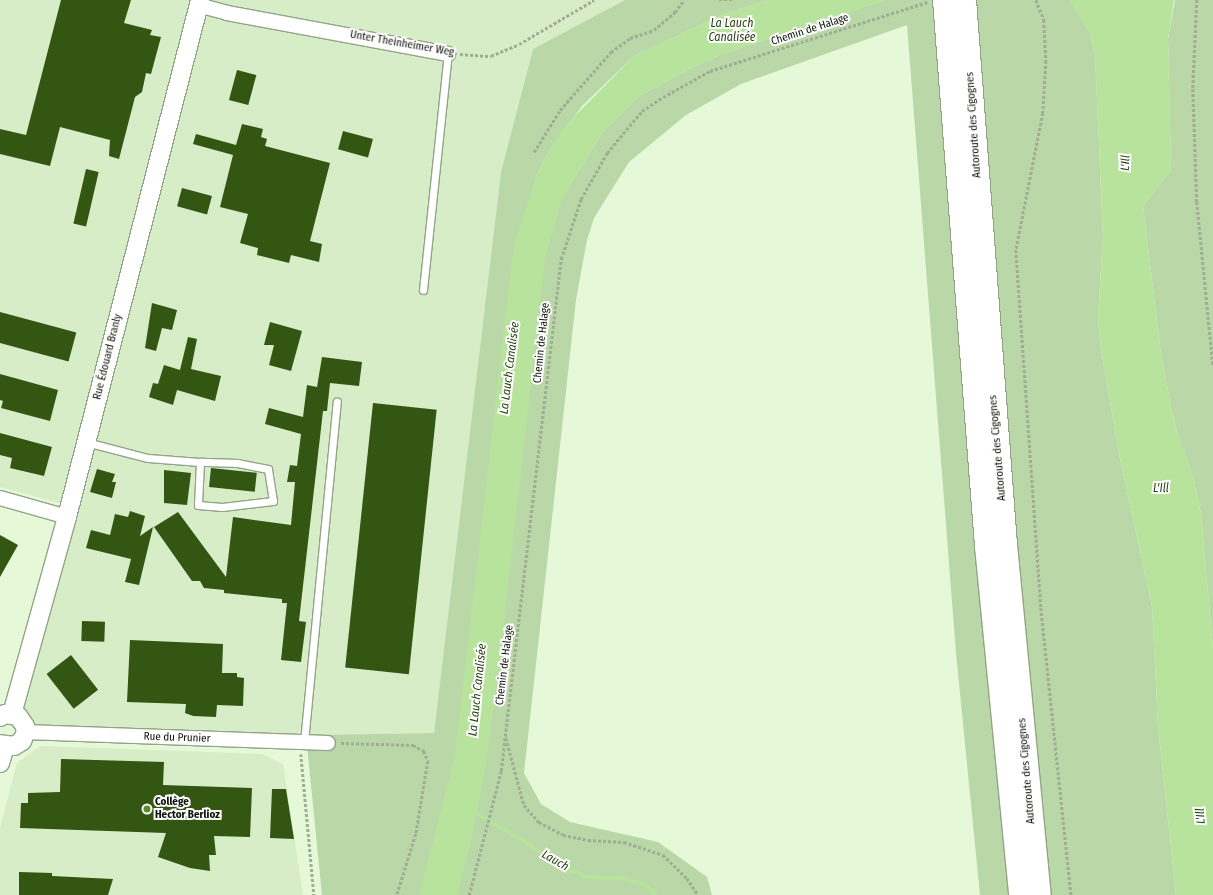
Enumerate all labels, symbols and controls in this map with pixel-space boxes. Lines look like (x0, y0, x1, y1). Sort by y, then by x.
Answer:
street label: Chemin de Halage (770, 11, 850, 49)
water label: La Lauch Canalisée (708, 17, 756, 45)
street label: Unter Theinheimer Weg (349, 28, 455, 60)
street label: Autoroute des Cigognes (964, 72, 984, 178)
water label: L'Ill (1119, 155, 1133, 171)
street label: Chemin de Halage (531, 302, 553, 384)
street label: Rue Édouard Branly (91, 313, 125, 401)
water label: La Lauch Canalisée (497, 321, 523, 415)
street label: Autoroute des Cigognes (987, 395, 1009, 501)
water label: L'Ill (1153, 482, 1169, 496)
street label: Chemin de Halage (494, 624, 516, 706)
water label: La Lauch Canalisée (466, 643, 490, 737)
street label: Autoroute des Cigognes (1016, 718, 1038, 824)
street label: Rue du Prunier (143, 730, 211, 746)
place label: Collège Hector Berlioz (155, 796, 220, 822)
marker: Collège Hector Berlioz (142, 804, 152, 814)
water label: L'Ill (1193, 808, 1209, 824)
water label: Lauch (539, 848, 571, 874)

